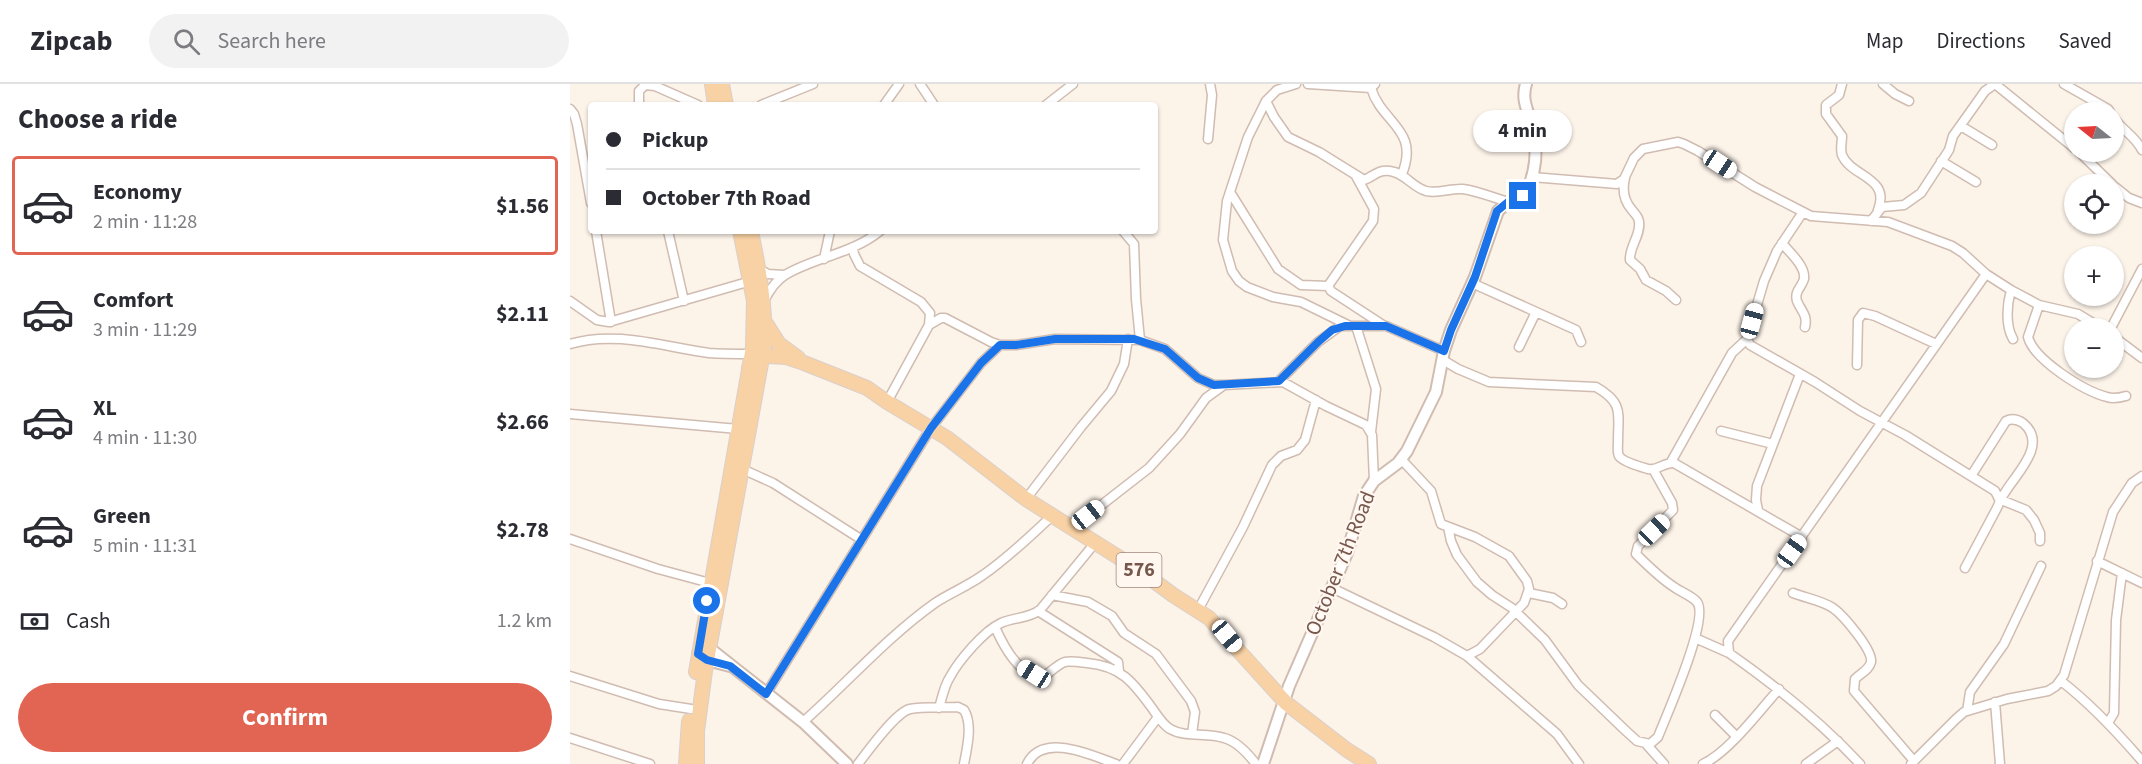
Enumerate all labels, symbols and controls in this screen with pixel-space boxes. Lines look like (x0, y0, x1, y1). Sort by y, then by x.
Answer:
search box (149, 14, 569, 68)
text: Zipcab (30, 21, 113, 61)
icon: search (170, 25, 203, 58)
text: Search here (218, 25, 326, 57)
text: Map (1866, 26, 1904, 56)
text: Directions (1937, 26, 2025, 56)
text: Saved (2058, 26, 2112, 56)
text: Choose a ride (18, 100, 178, 139)
north arrow (2064, 102, 2124, 162)
map controls (2064, 102, 2124, 378)
callout: 4 min (1474, 109, 1572, 151)
text: 4 min (1498, 117, 1547, 145)
text: Pickup (642, 124, 708, 156)
car (1700, 147, 1740, 181)
button: locate (2064, 174, 2124, 234)
text: Economy (93, 176, 182, 208)
icon: car (21, 179, 75, 233)
text: October 7th Road (642, 182, 811, 214)
route end (1509, 182, 1536, 209)
text: $1.56 (496, 190, 549, 222)
text: 2 min · 11:28 (93, 208, 197, 236)
button: + (2064, 246, 2124, 306)
text: Comfort (93, 284, 174, 316)
icon: car (21, 287, 75, 341)
text: $2.11 (496, 298, 549, 330)
car (1739, 301, 1765, 341)
text: 3 min · 11:29 (93, 316, 197, 344)
button: − (2064, 318, 2124, 378)
text: XL (93, 392, 117, 424)
icon: car (21, 395, 75, 449)
text: $2.66 (496, 406, 549, 438)
text: 4 min · 11:30 (93, 424, 197, 452)
street label: October 7th Road (1297, 486, 1383, 640)
car (1068, 497, 1108, 533)
text: Green (93, 500, 151, 532)
icon: car (21, 503, 75, 557)
car (1635, 511, 1673, 549)
text: $2.78 (496, 514, 549, 546)
car (1774, 531, 1810, 571)
text: 5 min · 11:31 (93, 532, 197, 560)
road number: 576 (1116, 553, 1162, 587)
route start (693, 587, 720, 614)
icon: cash (18, 605, 51, 638)
text: Cash (66, 605, 111, 637)
text: 1.2 km (497, 607, 552, 635)
car (1209, 616, 1245, 656)
car (1014, 657, 1054, 691)
button: Confirm (18, 683, 552, 752)

